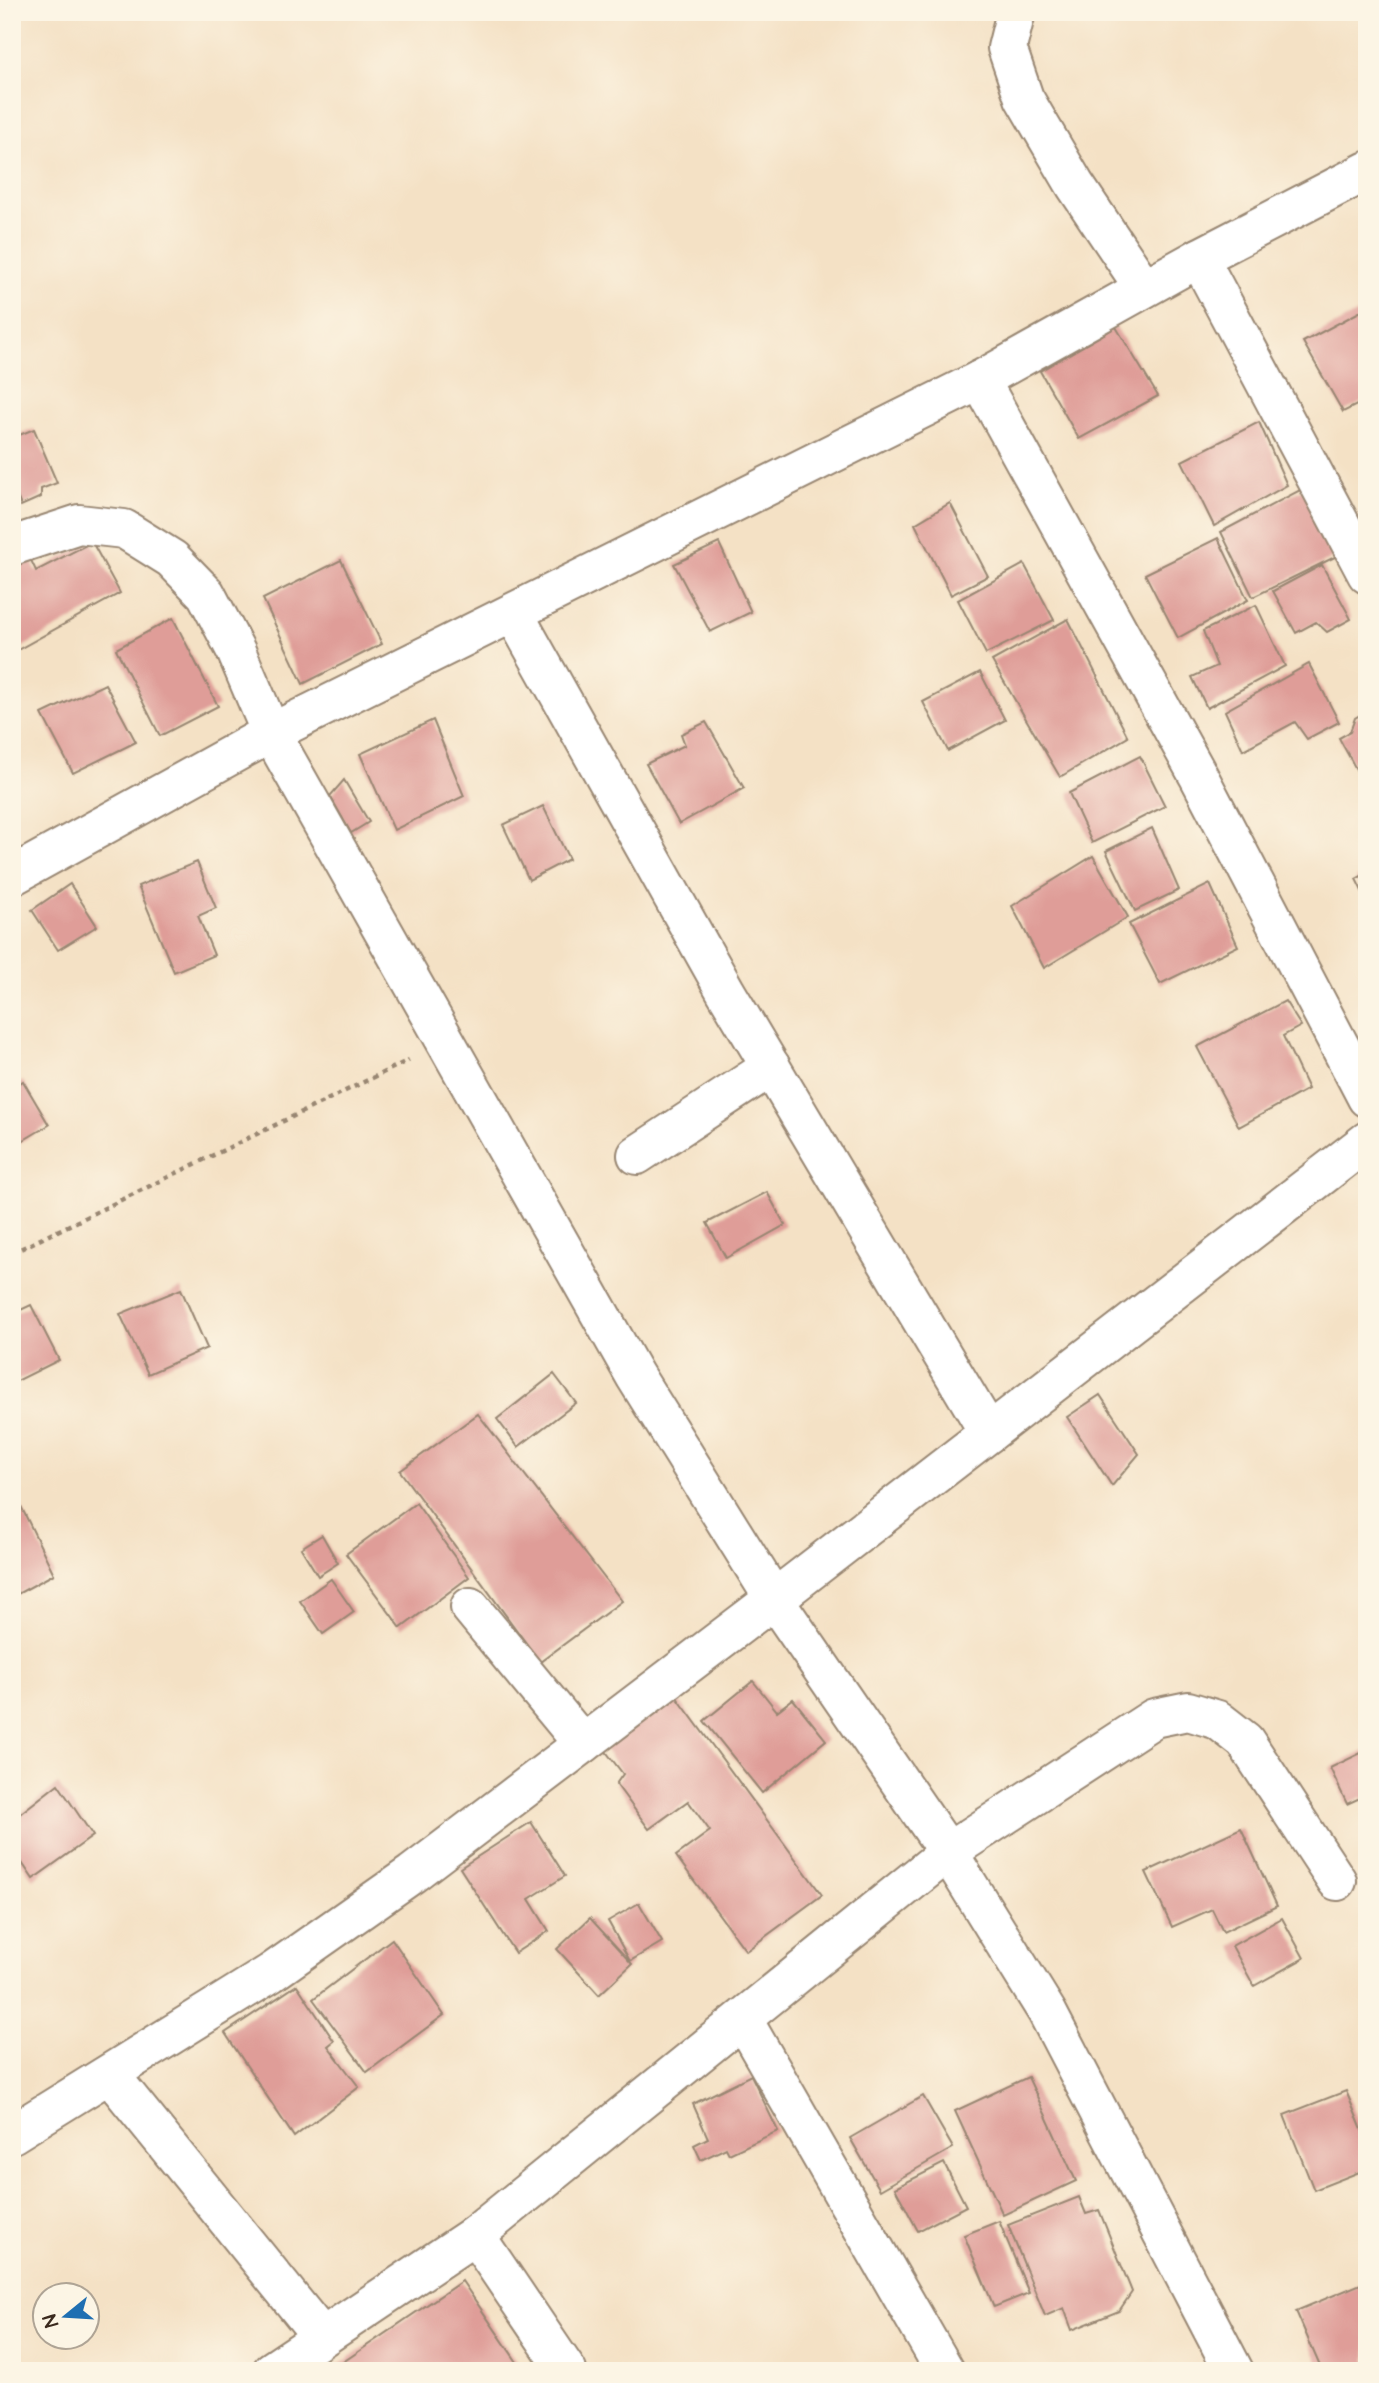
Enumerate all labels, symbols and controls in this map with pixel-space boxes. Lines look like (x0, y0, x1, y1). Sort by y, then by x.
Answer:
north arrow (32, 2282, 102, 2352)
text: N (37, 2311, 66, 2331)

